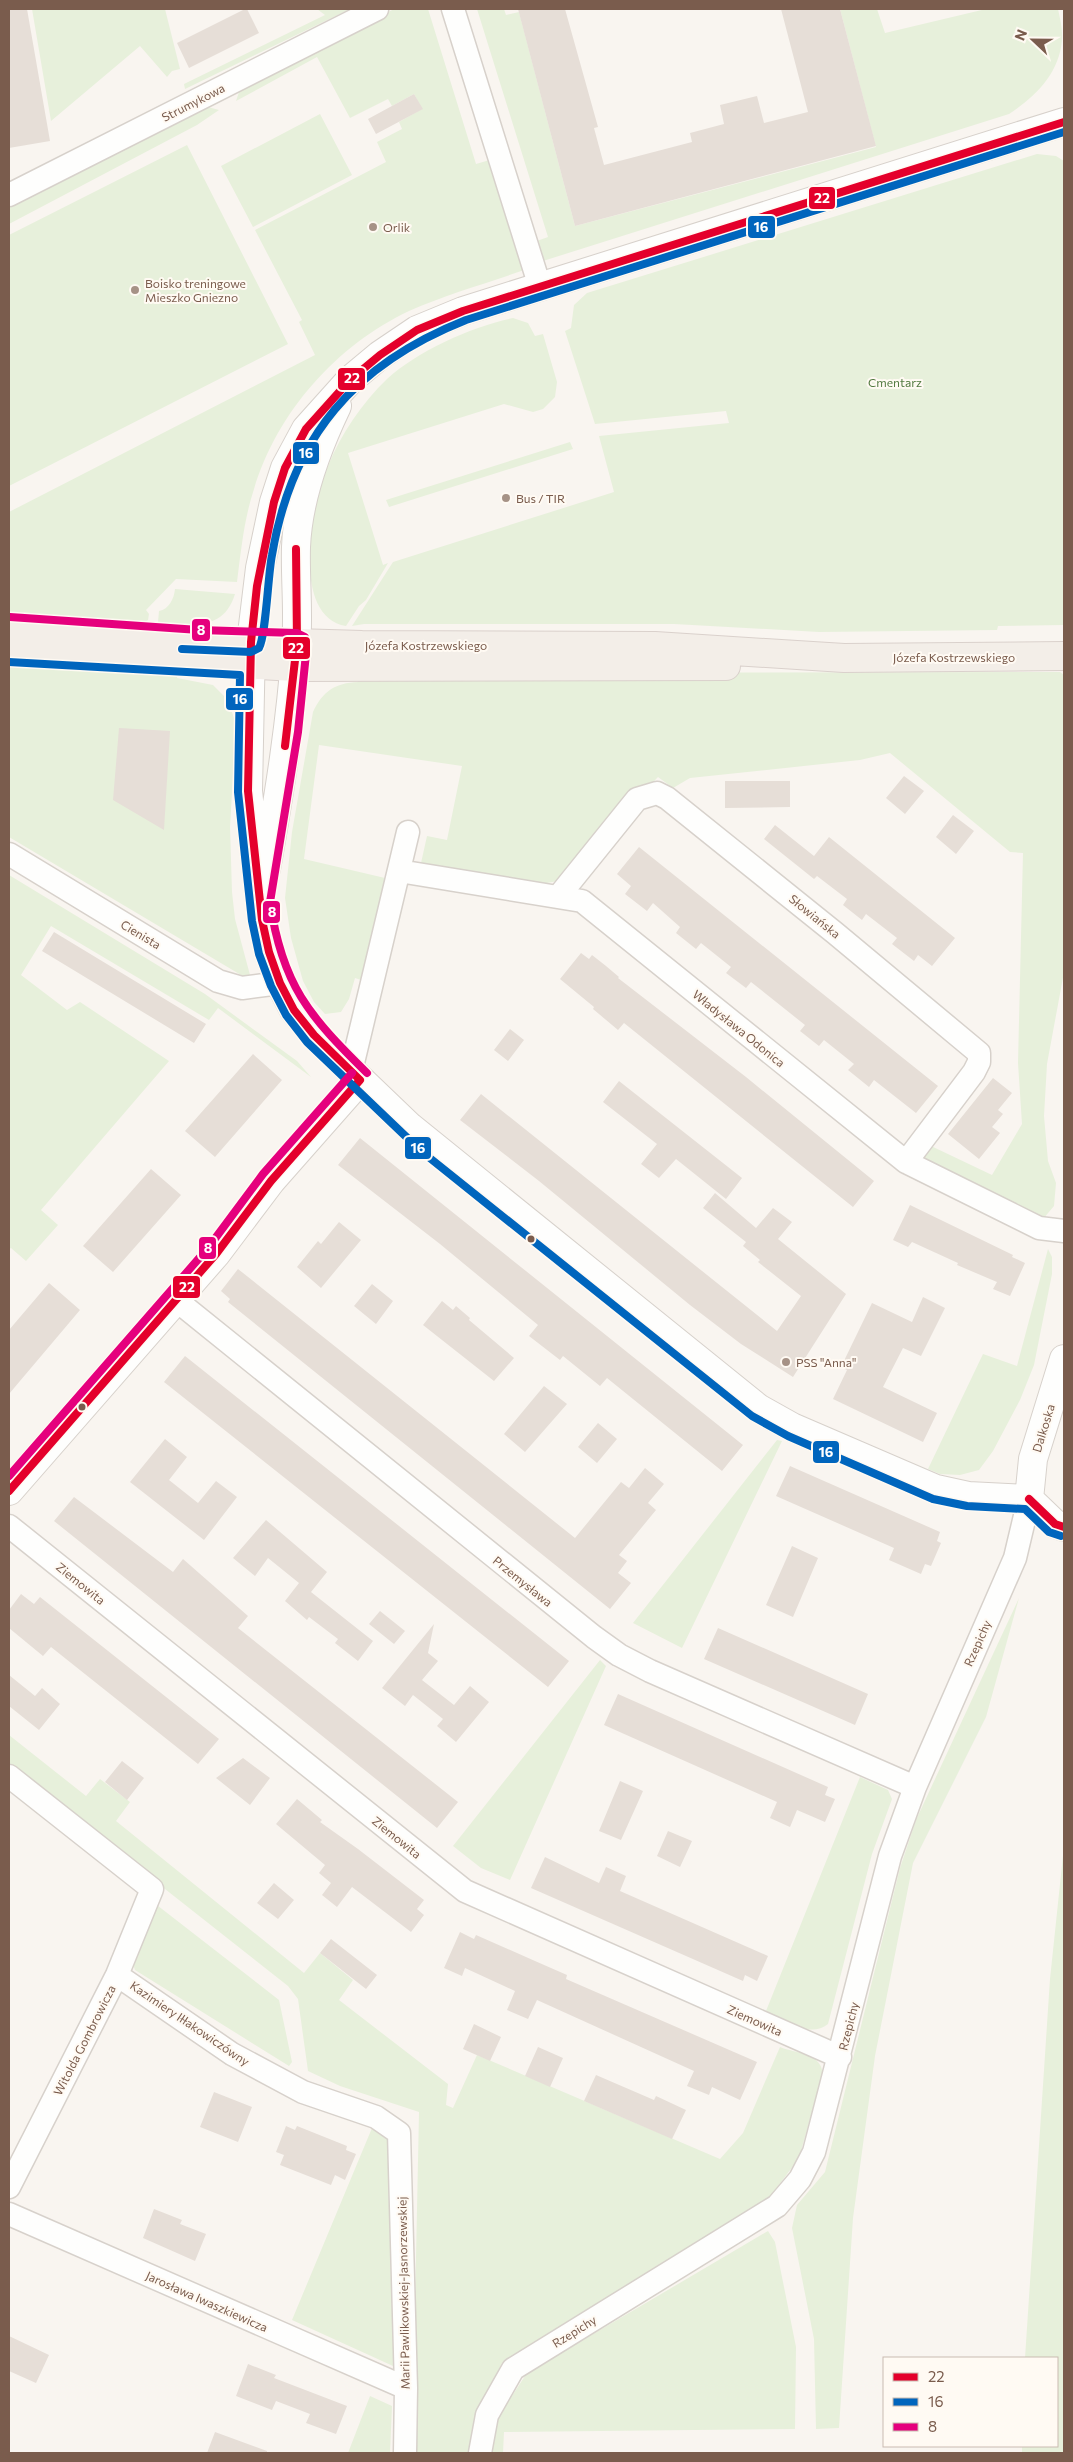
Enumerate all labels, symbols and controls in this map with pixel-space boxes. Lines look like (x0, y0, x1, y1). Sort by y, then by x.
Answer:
north arrow (1008, 15, 1058, 65)
text: N (1011, 27, 1030, 43)
street label: Strumykowa (159, 80, 227, 124)
line badge: 22 (808, 186, 836, 210)
text: 22 (814, 189, 830, 206)
line badge: 16 (747, 215, 776, 239)
text: 16 (754, 218, 769, 235)
place label: Orlik (383, 220, 411, 234)
marker: Orlik (367, 221, 379, 233)
place label: Boisko treningowe Mieszko Gniezno (145, 276, 246, 304)
marker: Boisko treningowe Mieszko Gniezno (129, 284, 141, 296)
line badge: 22 (337, 367, 366, 391)
text: 22 (344, 369, 360, 386)
park label: Cmentarz (868, 375, 922, 389)
line badge: 16 (292, 441, 320, 465)
text: 16 (299, 444, 314, 461)
place label: Bus / TIR (516, 491, 565, 505)
marker: Bus / TIR (500, 492, 512, 504)
line badge: 8 (191, 618, 211, 642)
text: 8 (197, 621, 206, 638)
line badge: 22 (282, 636, 311, 660)
street label: Józefa Kostrzewskiego (365, 638, 487, 653)
text: 22 (288, 639, 304, 656)
street label: Józefa Kostrzewskiego (893, 650, 1015, 665)
line badge: 16 (225, 687, 254, 711)
text: 16 (233, 690, 248, 707)
street label: Słowiańska (787, 891, 843, 941)
line badge: 8 (262, 900, 281, 924)
text: 8 (268, 903, 277, 920)
street label: Cienista (118, 917, 164, 951)
street label: Władysława Odonica (690, 987, 788, 1069)
line badge: 16 (404, 1136, 432, 1160)
text: 16 (411, 1139, 426, 1156)
unlabelled marker (526, 1234, 536, 1244)
line badge: 8 (198, 1236, 217, 1260)
text: 8 (204, 1239, 213, 1256)
line badge: 22 (172, 1275, 201, 1299)
text: 22 (179, 1278, 195, 1295)
place label: PSS "Anna" (796, 1355, 856, 1369)
marker: PSS "Anna" (780, 1356, 792, 1368)
unlabelled marker (77, 1402, 87, 1412)
street label: Dalkoska (1029, 1402, 1057, 1454)
line badge: 16 (812, 1440, 840, 1464)
text: 16 (819, 1443, 834, 1460)
street label: Przemysława (491, 1553, 555, 1609)
street label: Ziemowita (54, 1559, 108, 1607)
street label: Rzepichy (961, 1618, 993, 1668)
street label: Ziemowita (370, 1813, 424, 1861)
street label: Kazimiery Iłłakowiczówny (128, 1978, 252, 2068)
street label: Witolda Gombrowicza (50, 1983, 118, 2097)
street label: Rzepichy (835, 2000, 861, 2052)
street label: Ziemowita (725, 2002, 785, 2038)
street label: Marii Pawlikowskiej-Jasnorzewskiej (394, 2196, 413, 2390)
street label: Jarosława Iwaszkiewicza (144, 2268, 270, 2335)
street label: Rzepichy (549, 2312, 599, 2350)
legend (883, 2357, 1058, 2447)
text: 22 (928, 2367, 945, 2385)
text: 16 (928, 2392, 944, 2410)
text: 8 (928, 2417, 937, 2435)

